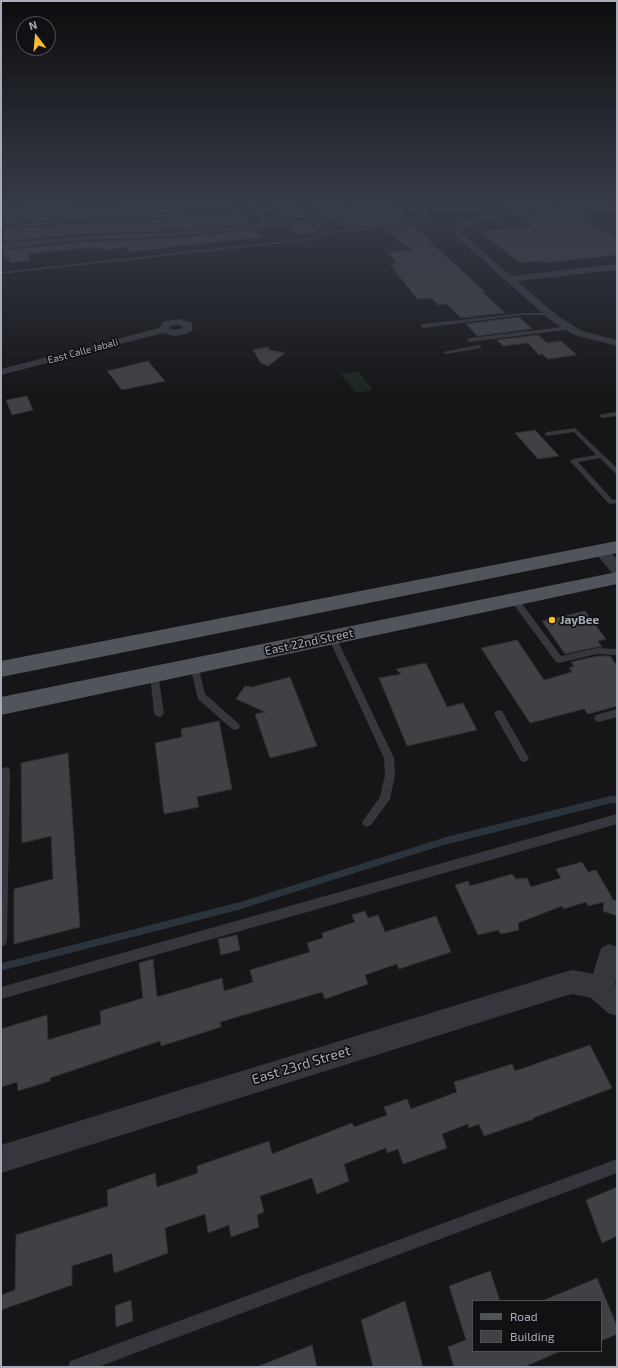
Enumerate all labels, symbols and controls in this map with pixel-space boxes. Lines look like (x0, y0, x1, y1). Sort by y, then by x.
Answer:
north arrow (16, 16, 56, 56)
text: N (27, 18, 38, 32)
street label: East Calle Jabali (46, 336, 120, 366)
place label: JayBee (560, 613, 599, 627)
marker: JayBee (547, 615, 557, 625)
street label: East 22nd Street (263, 626, 355, 658)
street label: East 23rd Street (250, 1042, 352, 1088)
legend (472, 1300, 602, 1352)
text: Road (510, 1309, 538, 1323)
text: Building (510, 1329, 554, 1343)

